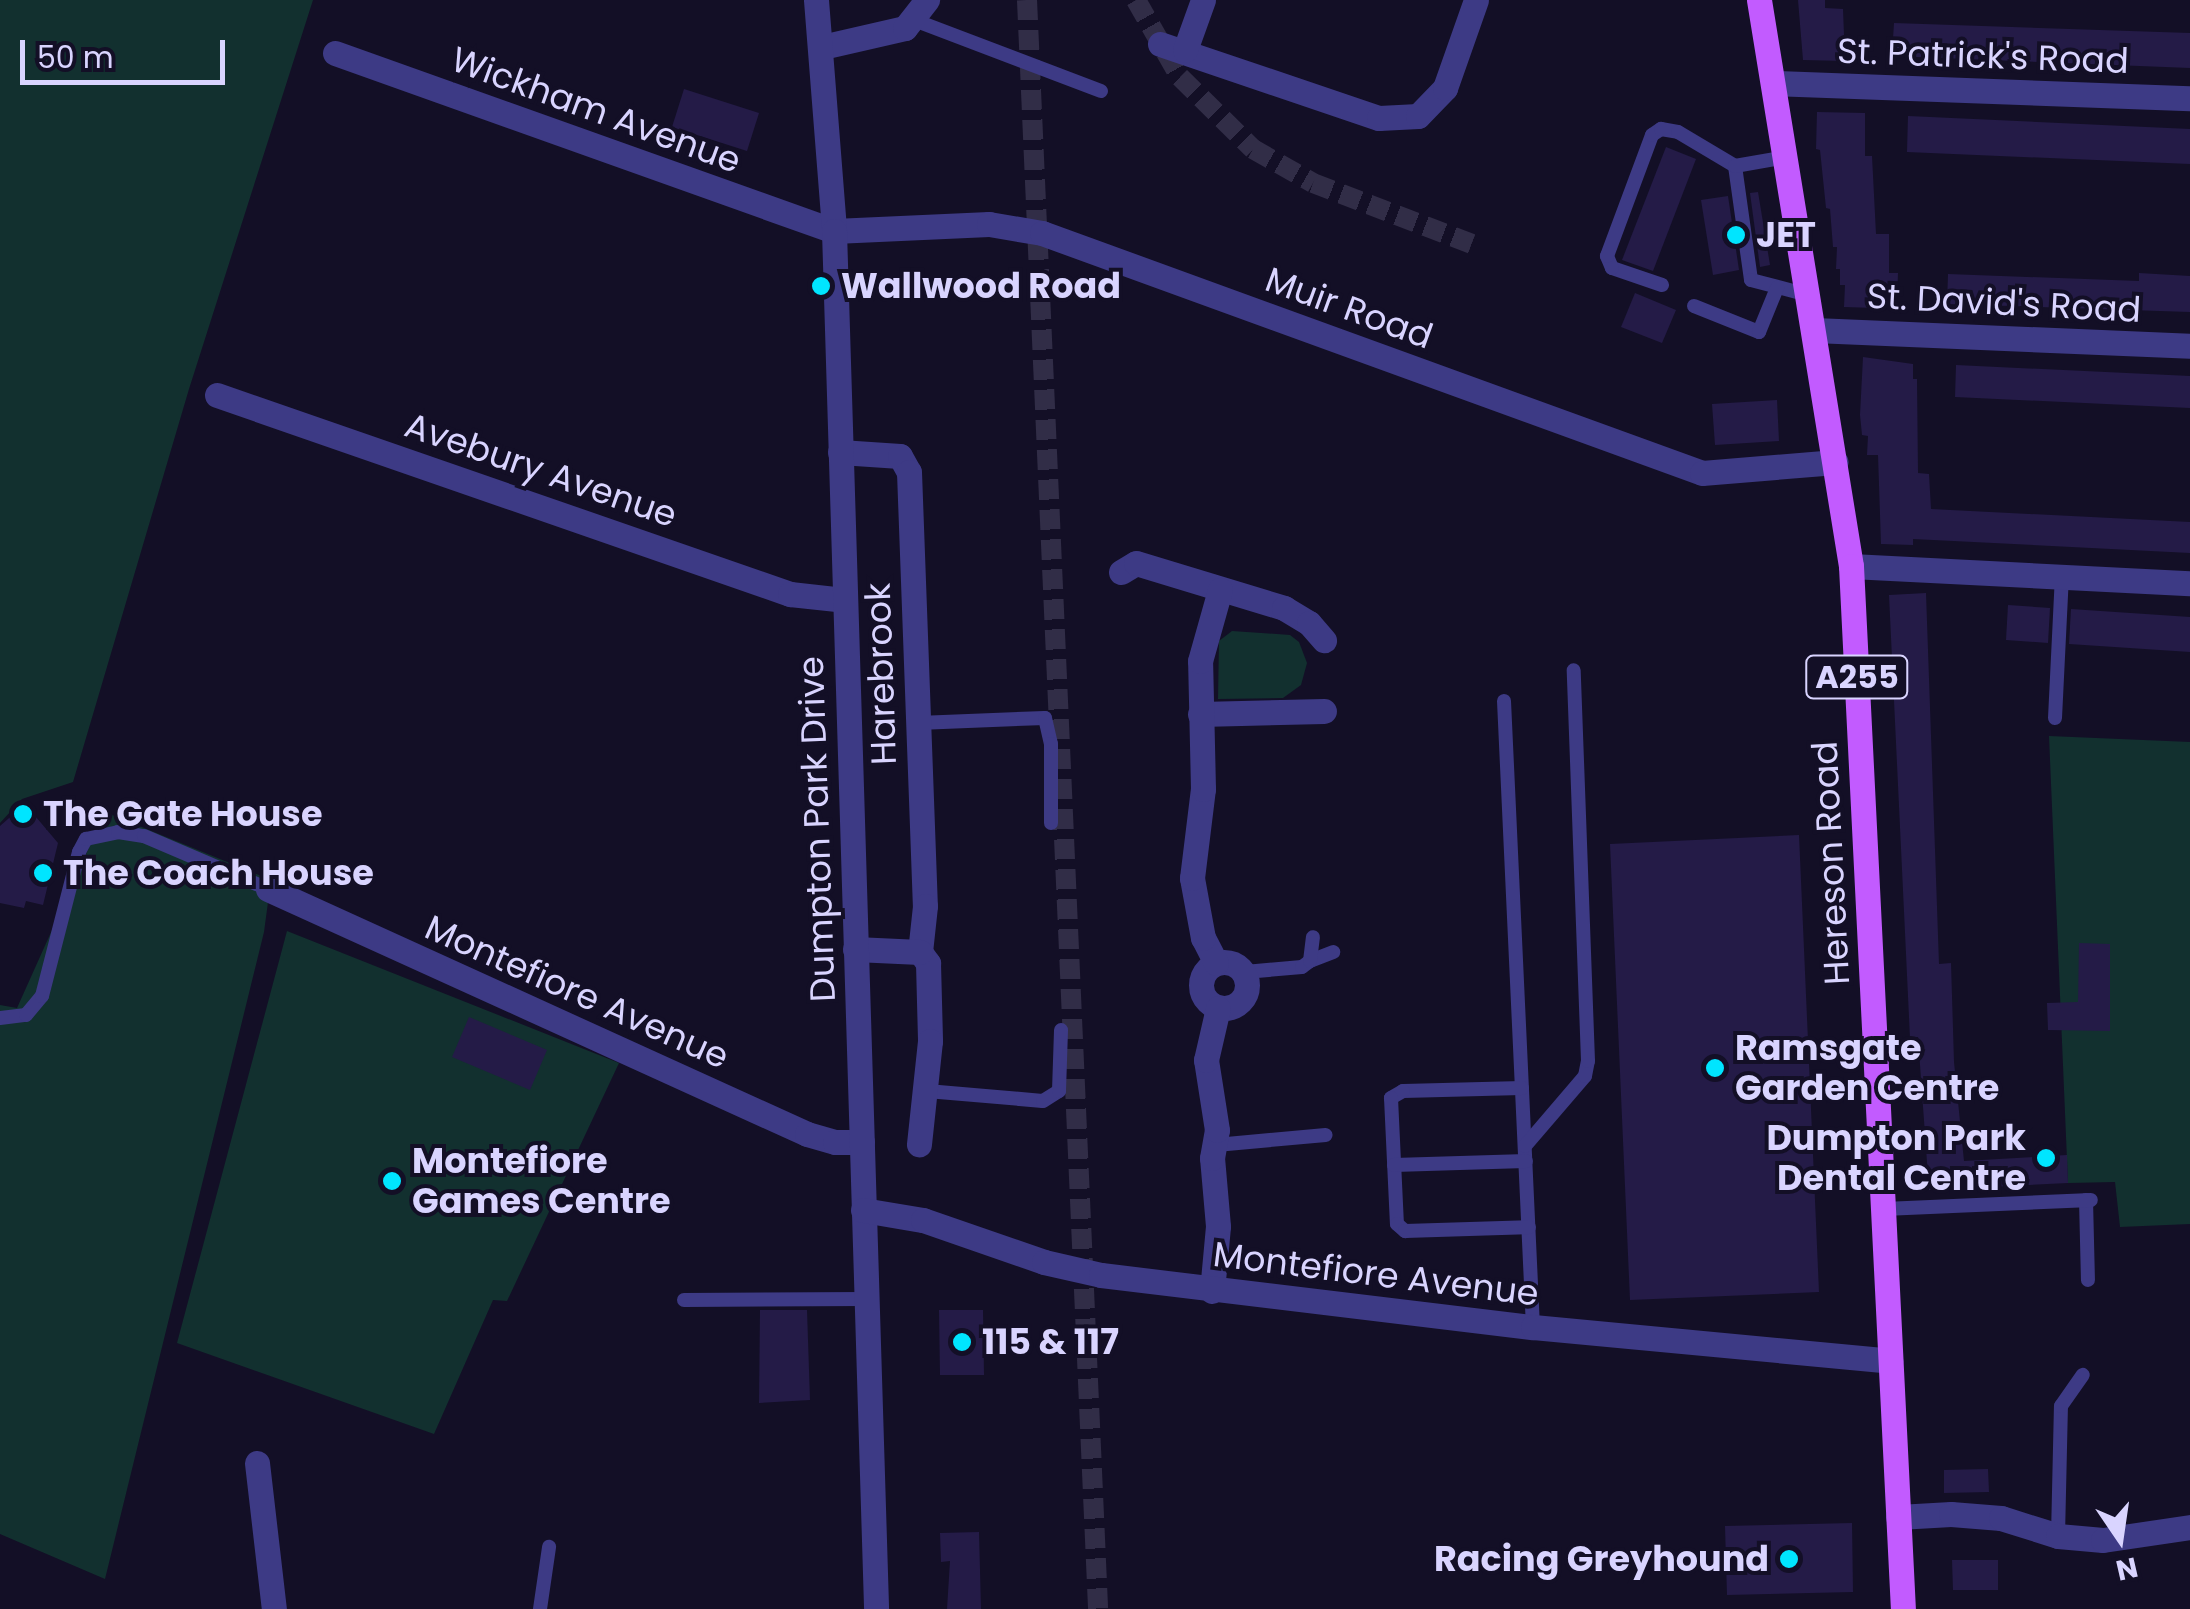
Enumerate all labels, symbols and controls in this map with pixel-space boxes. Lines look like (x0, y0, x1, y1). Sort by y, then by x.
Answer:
scale bar (25, 20, 230, 82)
street label: St. Patrick's Road (1836, 30, 2130, 82)
text: 50 m (37, 36, 114, 79)
street label: Wickham Avenue (446, 38, 746, 182)
place label: JET (1756, 214, 1816, 256)
marker: JET (1725, 224, 1747, 246)
street label: Muir Road (1260, 258, 1438, 358)
place label: Wallwood Road (841, 265, 1121, 307)
marker: Wallwood Road (810, 275, 832, 297)
street label: St. David's Road (1866, 275, 2142, 331)
street label: Avebury Avenue (400, 404, 682, 536)
street label: Harebrook (857, 582, 905, 766)
road number: A255 (1804, 650, 1910, 704)
street label: Dumpton Park Drive (790, 655, 844, 1003)
street label: Hereson Road (1804, 740, 1858, 986)
place label: The Gate House (43, 793, 322, 835)
marker: The Gate House (12, 803, 34, 825)
place label: The Coach House (63, 852, 374, 894)
marker: The Coach House (32, 862, 54, 884)
street label: Montefiore Avenue (419, 906, 735, 1078)
place label: Ramsgate Garden Centre (1735, 1027, 1999, 1109)
marker: Ramsgate Garden Centre (1704, 1057, 1726, 1079)
place label: Dumpton Park Dental Centre (1766, 1117, 2026, 1199)
place label: Montefiore Games Centre (412, 1140, 671, 1222)
marker: Dumpton Park Dental Centre (2035, 1147, 2057, 1169)
marker: Montefiore Games Centre (381, 1170, 403, 1192)
street label: Montefiore Avenue (1211, 1233, 1541, 1315)
place label: 115 & 117 (982, 1321, 1119, 1363)
marker: 115 & 117 (951, 1331, 973, 1353)
north arrow (2070, 1489, 2170, 1589)
place label: Racing Greyhound (1434, 1538, 1769, 1580)
text: N (2112, 1547, 2142, 1590)
marker: Racing Greyhound (1778, 1548, 1800, 1570)

